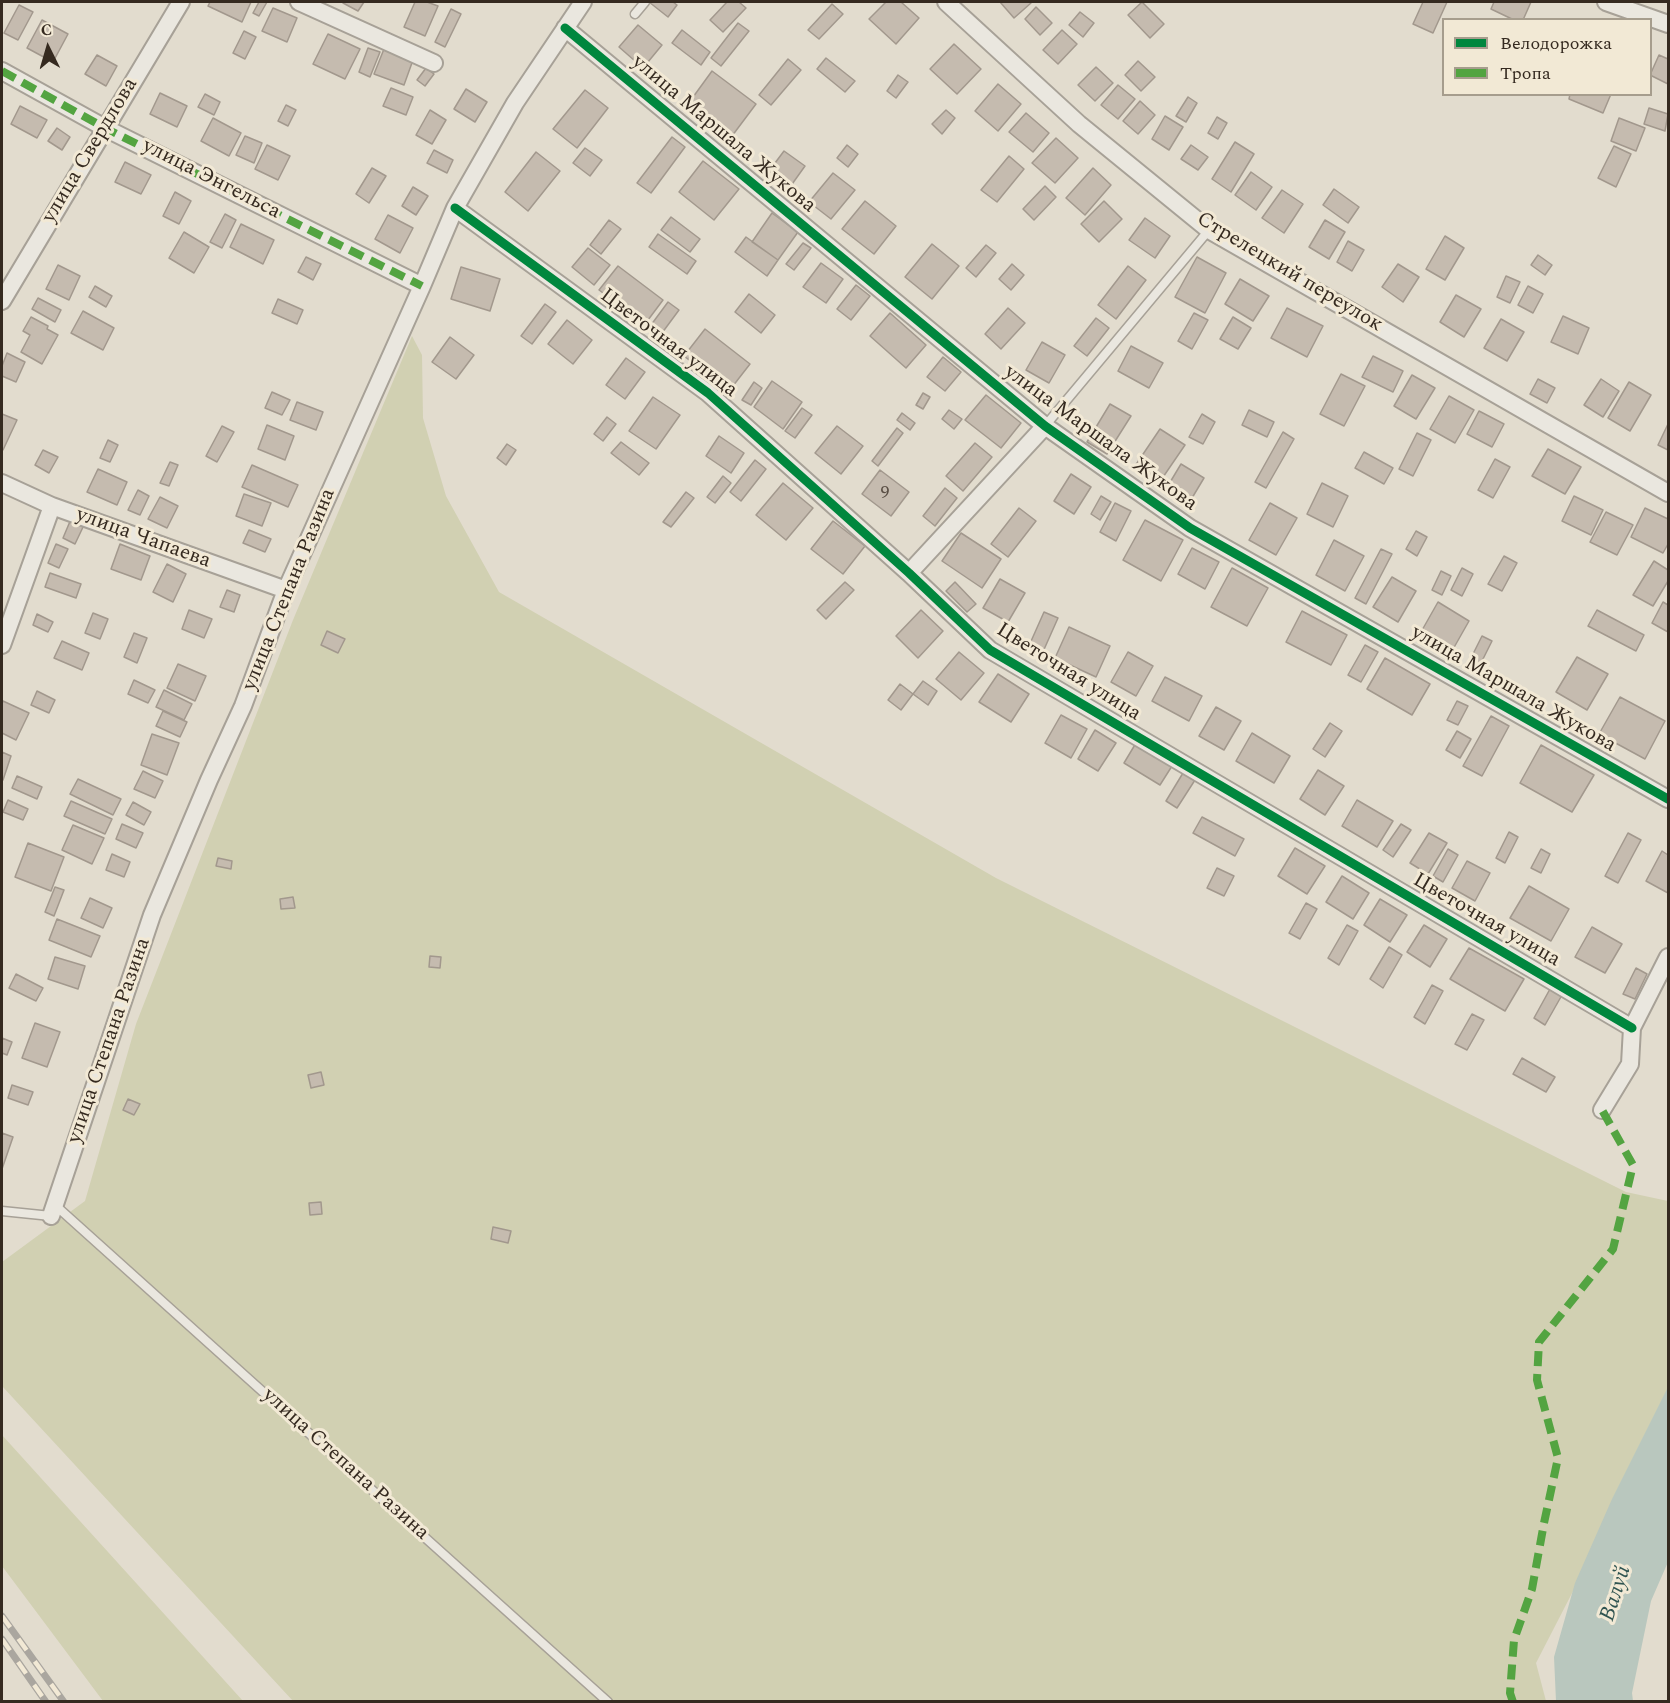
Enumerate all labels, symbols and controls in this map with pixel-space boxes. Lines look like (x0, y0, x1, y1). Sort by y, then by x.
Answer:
north arrow (18, 18, 78, 78)
text: С (40, 18, 53, 43)
legend (1442, 18, 1652, 96)
text: Велодорожка (1500, 30, 1612, 57)
street label: улица Маршала Жукова (626, 51, 820, 219)
text: Тропа (1500, 60, 1551, 87)
street label: улица Свердлова (38, 74, 144, 228)
street label: улица Энгельса (138, 134, 284, 226)
street label: Стрелецкий переулок (1191, 207, 1387, 339)
street label: Цветочная улица (594, 284, 742, 404)
street label: улица Маршала Жукова (998, 360, 1202, 518)
house number: 9 (881, 482, 889, 504)
street label: улица Степана Разина (238, 485, 342, 695)
street label: улица Чапаева (72, 503, 214, 575)
street label: Цветочная улица (991, 618, 1145, 728)
street label: улица Маршала Жукова (1406, 621, 1620, 759)
street label: Цветочная улица (1408, 869, 1564, 973)
street label: улица Степана Разина (63, 935, 157, 1147)
street label: улица Степана Разина (256, 1383, 434, 1547)
water label: Валуй (1596, 1563, 1638, 1625)

